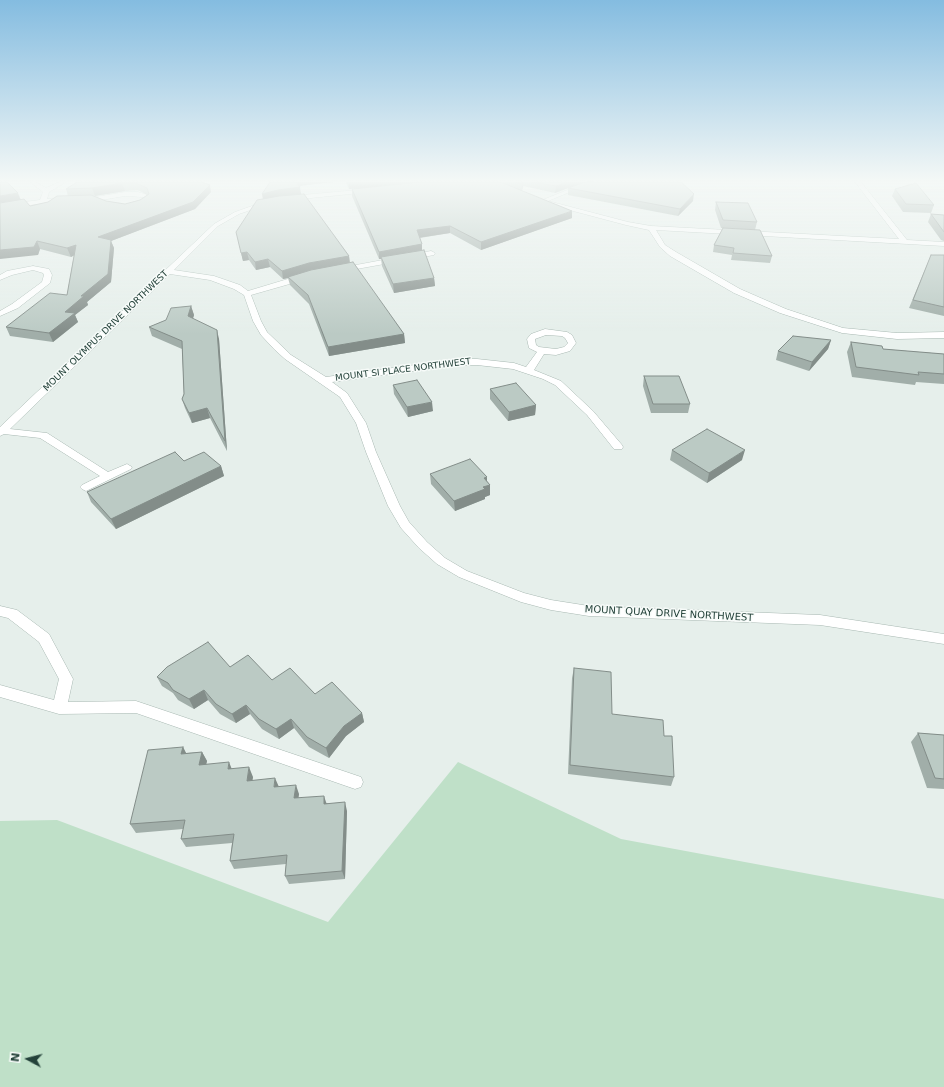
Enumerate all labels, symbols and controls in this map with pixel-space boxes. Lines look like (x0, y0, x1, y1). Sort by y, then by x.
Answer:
street label: MOUNT OLYMPUS DRIVE NORTHWEST (41, 268, 171, 394)
street label: MOUNT SI PLACE NORTHWEST (334, 356, 472, 384)
street label: MOUNT QUAY DRIVE NORTHWEST (584, 604, 754, 624)
north arrow (8, 1039, 48, 1079)
text: N (9, 1052, 23, 1063)

